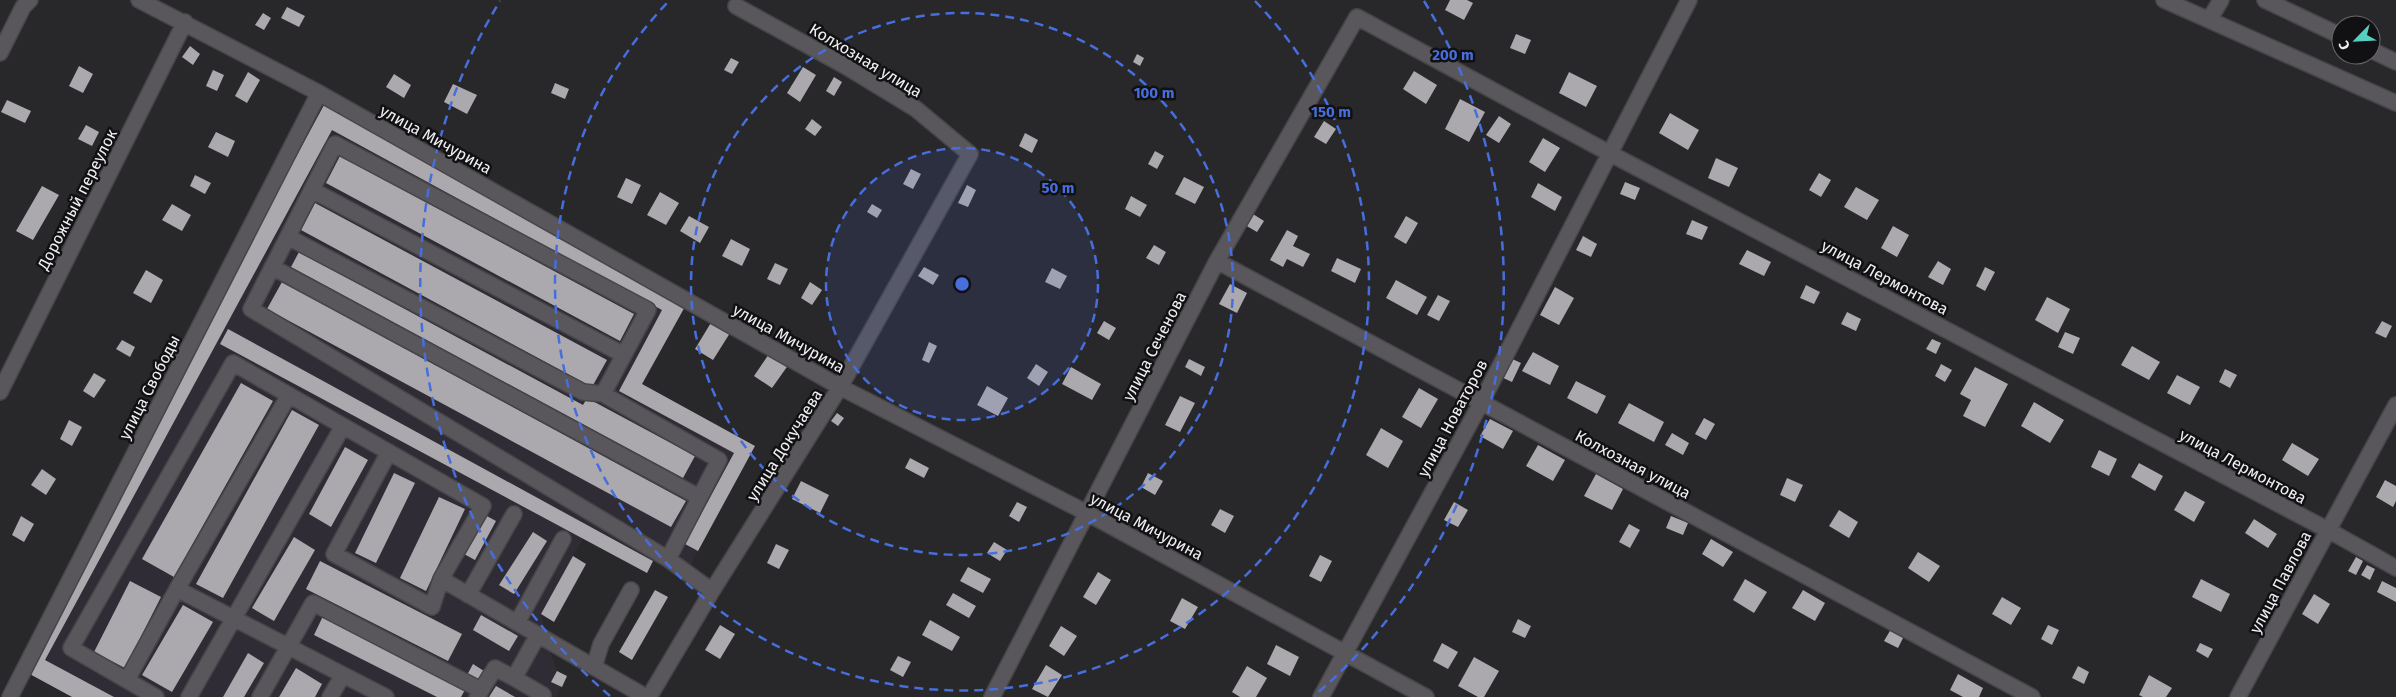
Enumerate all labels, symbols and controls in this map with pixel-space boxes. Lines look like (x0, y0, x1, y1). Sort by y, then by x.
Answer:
north arrow (2331, 15, 2381, 65)
street label: Колхозная улица (806, 19, 925, 102)
text: С (2335, 38, 2354, 52)
text: 200 m (1432, 46, 1474, 64)
text: 100 m (1134, 84, 1174, 102)
street label: улица Мичурина (377, 101, 495, 178)
text: 150 m (1311, 103, 1351, 121)
street label: Дорожный переулок (33, 125, 121, 274)
text: 50 m (1041, 179, 1075, 197)
street label: улица Лермонтова (1818, 236, 1951, 319)
centre of rings (953, 275, 971, 293)
street label: улица Сеченова (1119, 288, 1190, 404)
street label: улица Мичурина (730, 300, 848, 377)
street label: улица Свободы (115, 332, 184, 443)
street label: улица Новаторов (1413, 356, 1491, 480)
street label: улица Докучаева (742, 386, 826, 505)
street label: улица Лермонтова (2176, 425, 2309, 508)
street label: Колхозная улица (1572, 426, 1694, 503)
street label: улица Мичурина (1087, 489, 1206, 564)
street label: улица Павлова (2245, 528, 2315, 637)

